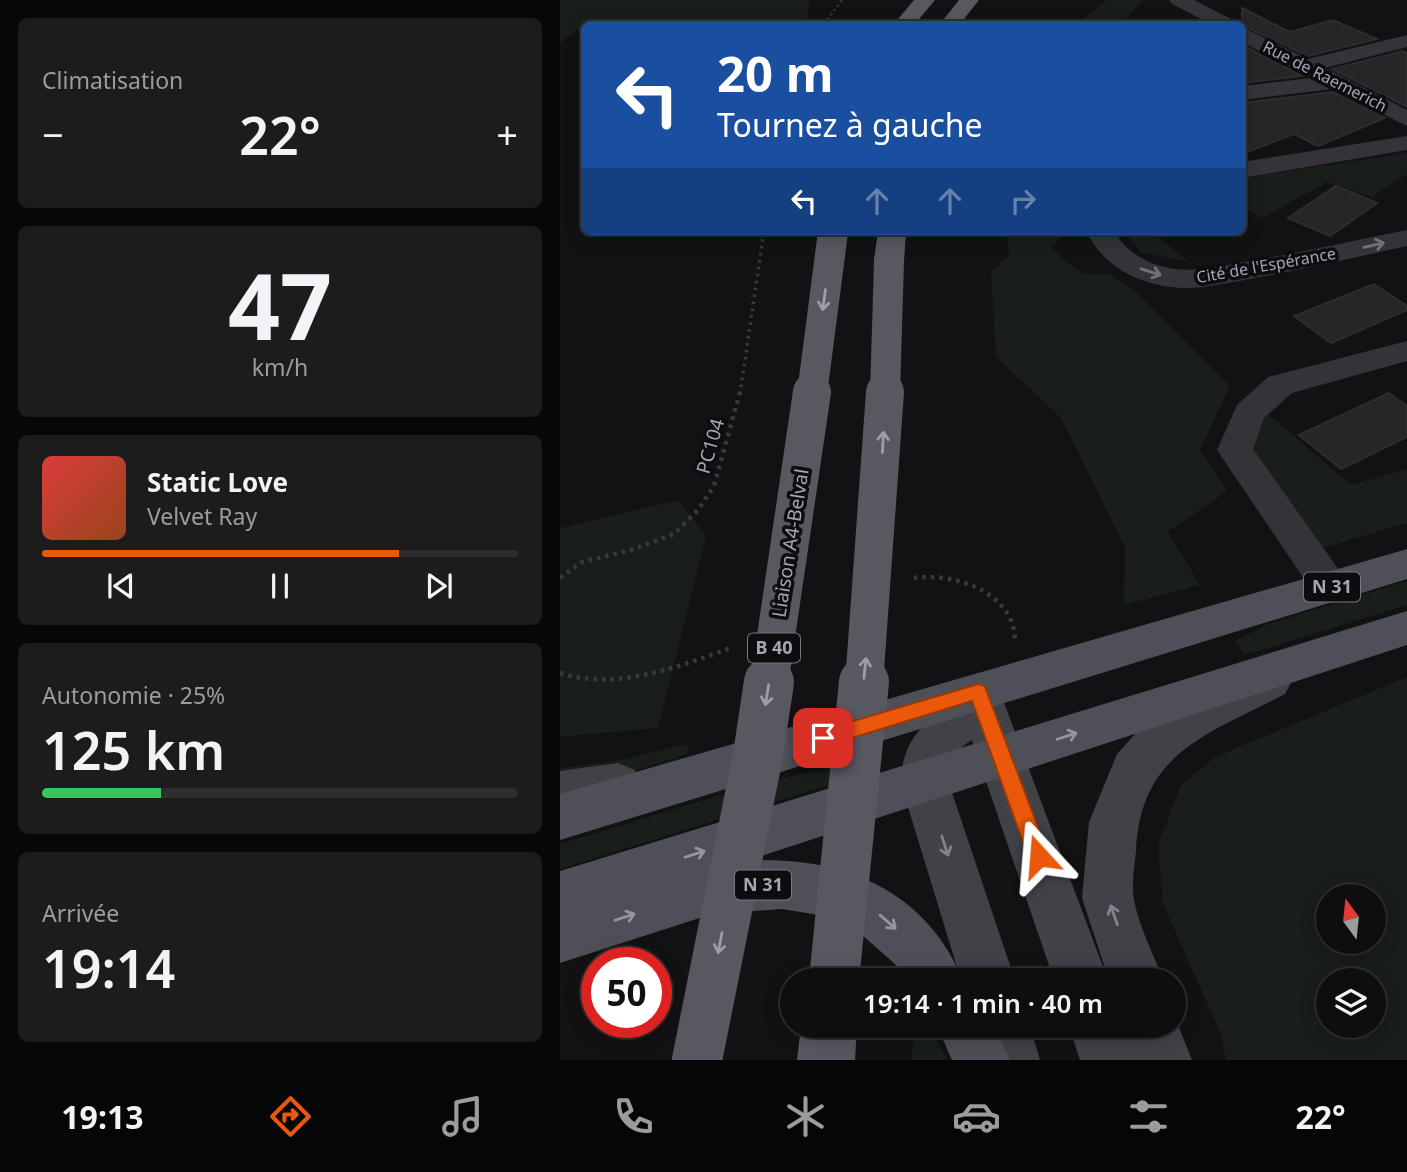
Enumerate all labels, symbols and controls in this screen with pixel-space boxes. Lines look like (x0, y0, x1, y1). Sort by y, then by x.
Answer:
street label: Rue de Raemerich (1259, 35, 1391, 117)
text: 20 m (717, 40, 834, 106)
icon: left (602, 49, 693, 140)
text: Climatisation (42, 64, 183, 96)
text: 22° (239, 99, 321, 170)
text: Tournez à gauche (717, 103, 983, 146)
text: − (42, 108, 64, 160)
text: + (496, 108, 518, 160)
icon: left (785, 182, 823, 220)
icon: ahead (858, 182, 896, 220)
icon: ahead (931, 182, 969, 220)
icon: right (1004, 182, 1042, 220)
one-way arrow (1362, 238, 1385, 251)
street label: Cité de l'Espérance (1195, 242, 1337, 288)
text: 47 (228, 243, 332, 367)
one-way arrow (1140, 266, 1162, 279)
one-way arrow (818, 288, 831, 311)
text: km/h (252, 351, 308, 383)
street label: PC104 (690, 415, 730, 477)
one-way arrow (877, 431, 890, 453)
text: Static Love (147, 464, 288, 500)
street label: Liaison A4-Belval (765, 467, 815, 619)
text: Velvet Ray (147, 500, 257, 532)
icon: previous (102, 567, 140, 605)
icon: pause (261, 567, 299, 605)
icon: next (420, 567, 458, 605)
road number: N 31 (1304, 572, 1360, 602)
road number: B 40 (748, 634, 800, 662)
one-way arrow (859, 657, 872, 680)
text: Autonomie · 25% (42, 679, 225, 711)
one-way arrow (760, 683, 773, 706)
pin (793, 708, 853, 768)
text: 125 km (42, 714, 225, 785)
icon: arrive (804, 719, 842, 757)
one-way arrow (1055, 729, 1077, 741)
position arrow (1002, 819, 1076, 893)
one-way arrow (940, 835, 953, 857)
one-way arrow (684, 847, 706, 860)
road number: N 31 (735, 870, 791, 900)
north arrow (1316, 884, 1386, 954)
map controls (1316, 884, 1386, 1038)
text: Arrivée (42, 897, 119, 929)
one-way arrow (1107, 905, 1119, 927)
one-way arrow (614, 909, 636, 922)
one-way arrow (879, 914, 897, 930)
one-way arrow (713, 931, 727, 953)
text: 19:14 (42, 932, 175, 1003)
speed limit sign: 50 (581, 947, 672, 1038)
button: layers (1316, 968, 1386, 1038)
text: 19:14 · 1 min · 40 m (863, 985, 1103, 1021)
icon: directions (266, 1092, 315, 1141)
icon: music (438, 1092, 487, 1141)
icon: phone (609, 1092, 658, 1141)
icon: climate (781, 1092, 830, 1141)
icon: car (952, 1092, 1001, 1141)
icon: filters (1124, 1092, 1173, 1141)
text: 19:13 (61, 1095, 144, 1138)
text: 22° (1295, 1095, 1346, 1138)

